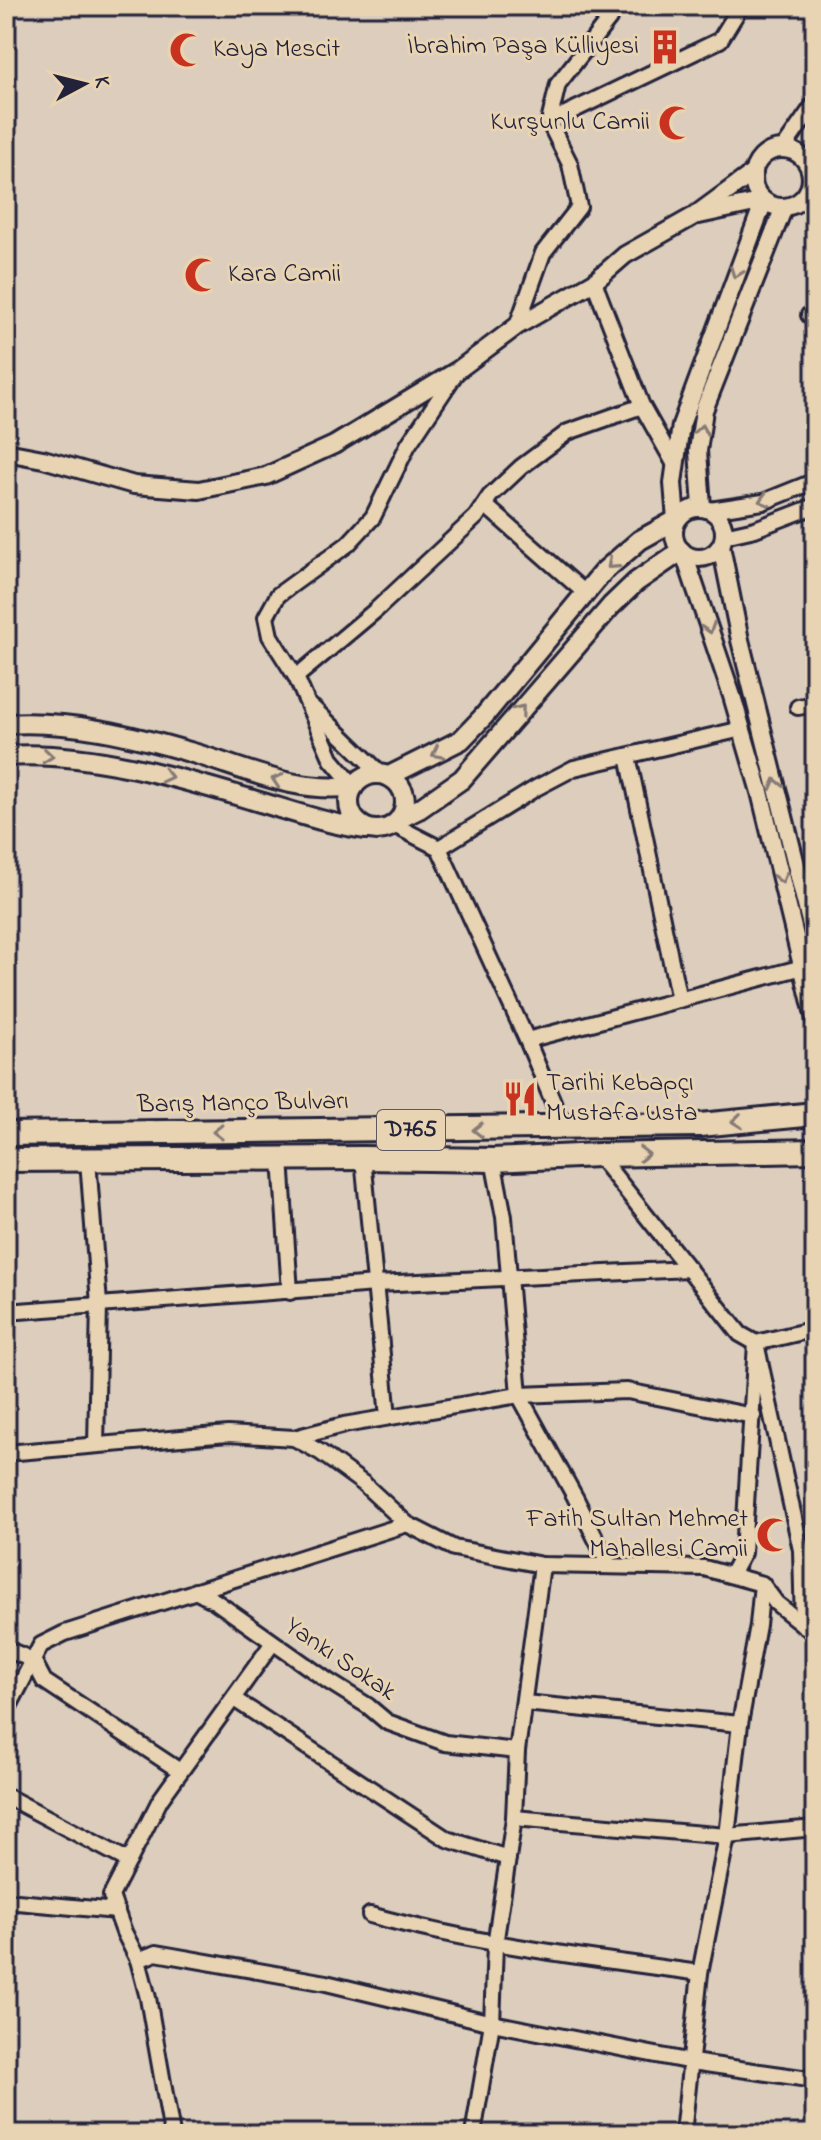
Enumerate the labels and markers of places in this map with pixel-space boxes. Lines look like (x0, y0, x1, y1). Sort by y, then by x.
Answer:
place label: İbrahim Paşa Külliyesi (407, 28, 639, 66)
building icon: İbrahim Paşa Külliyesi (646, 28, 684, 66)
mosque icon: Kaya Mescit (168, 31, 206, 69)
place label: Kaya Mescit (213, 31, 341, 69)
place label: Kurşunlu Camii (490, 104, 650, 142)
mosque icon: Kurşunlu Camii (657, 104, 695, 142)
mosque icon: Kara Camii (183, 256, 221, 294)
place label: Kara Camii (228, 256, 341, 294)
place label: Tarihi Kebapçı Mustafa Usta (546, 1065, 698, 1133)
restaurant icon: Tarihi Kebapçı Mustafa Usta (501, 1080, 539, 1118)
place label: Fatih Sultan Mehmet Mahallesi Camii (526, 1501, 748, 1569)
mosque icon: Fatih Sultan Mehmet Mahallesi Camii (755, 1516, 793, 1554)

